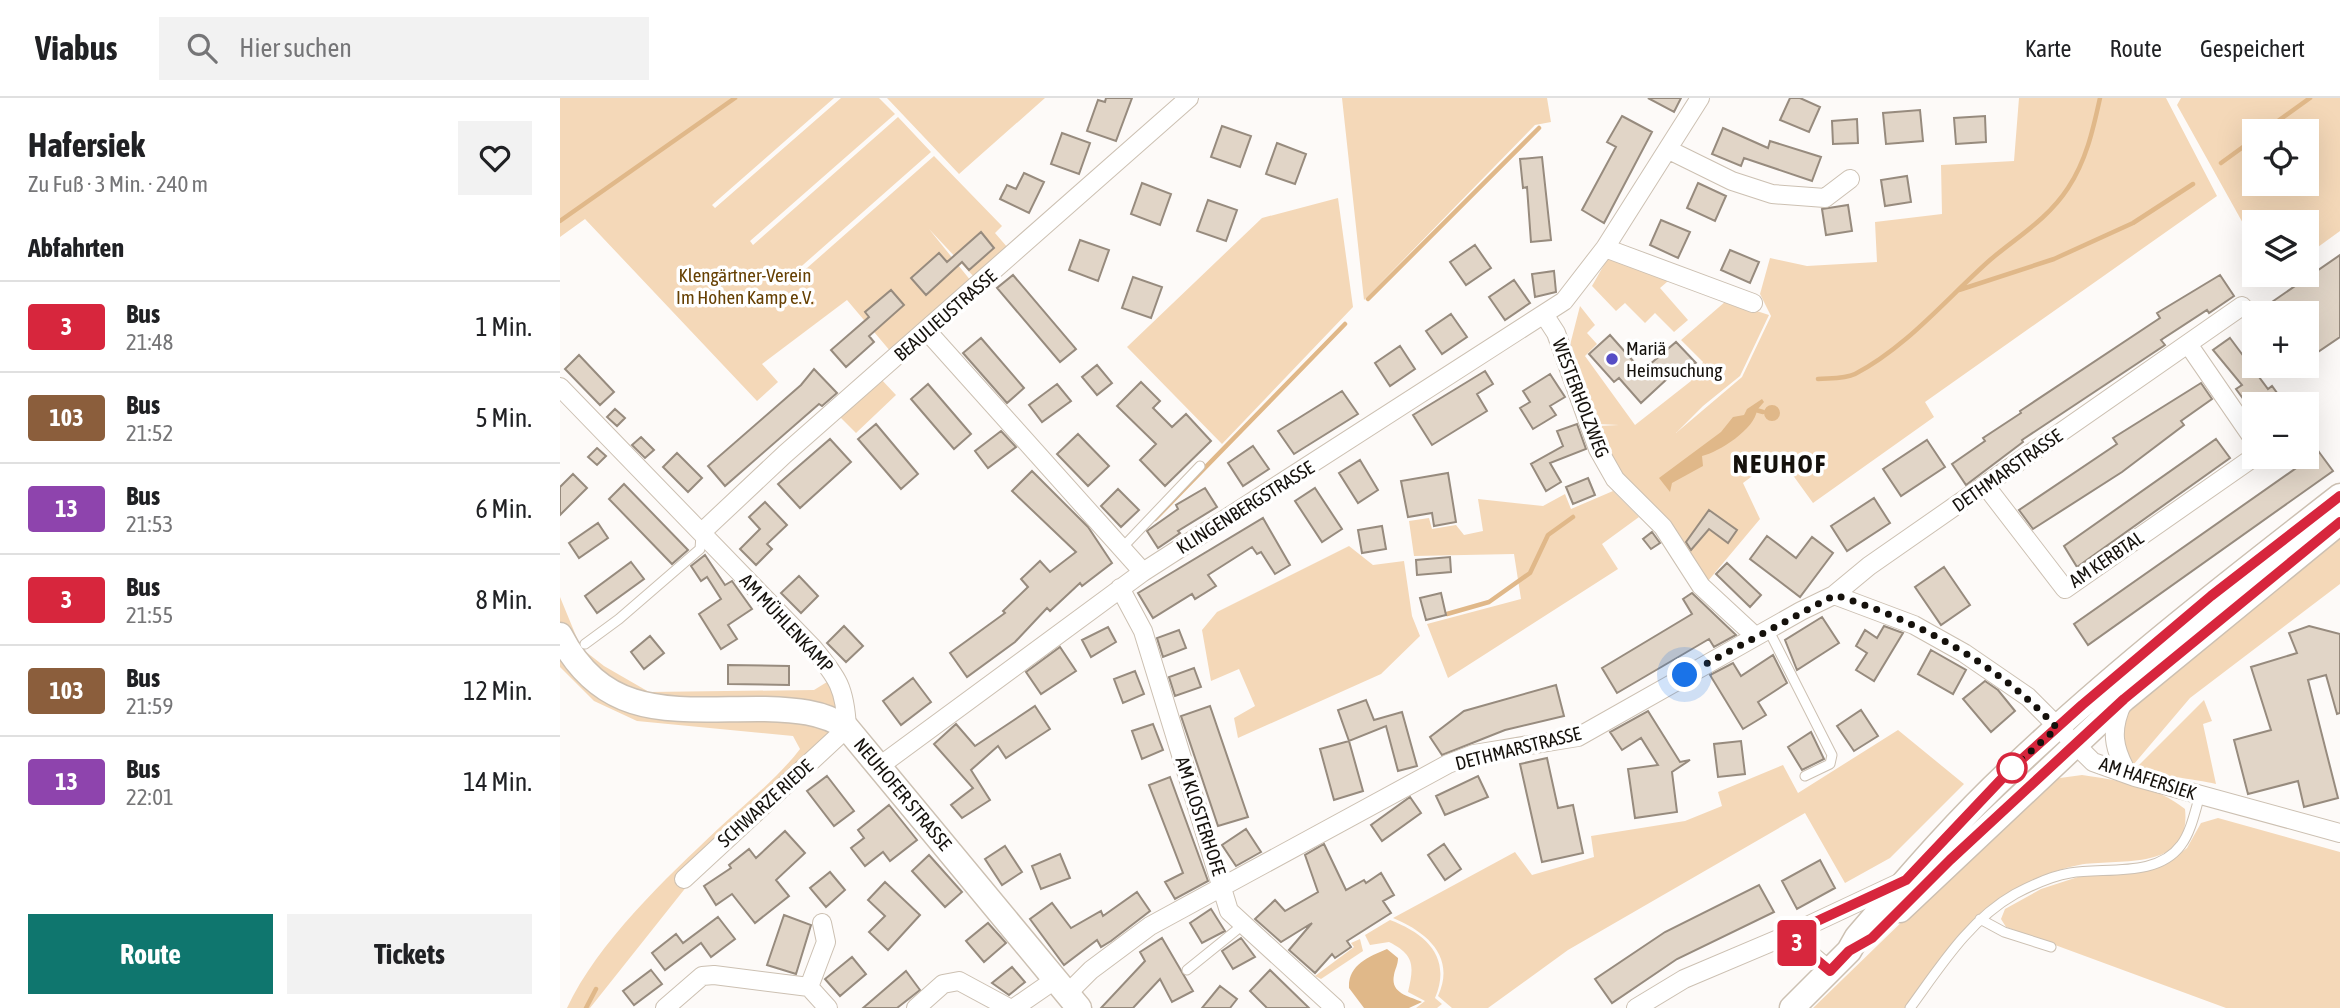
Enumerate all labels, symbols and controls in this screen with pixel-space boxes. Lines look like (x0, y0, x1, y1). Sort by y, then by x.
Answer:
search box (159, 17, 649, 80)
text: Viabus (35, 29, 117, 67)
icon: search (183, 29, 221, 67)
text: Hier suchen (239, 33, 352, 63)
text: Karte (2025, 35, 2071, 62)
text: Route (2109, 35, 2162, 62)
text: Gespeichert (2200, 35, 2305, 62)
map controls (2242, 119, 2319, 469)
button: locate (2242, 119, 2319, 196)
button: heart (458, 121, 532, 195)
text: Hafersiek (28, 126, 145, 164)
text: Zu Fuß · 3 Min. · 240 m (28, 171, 208, 197)
button: layers (2242, 210, 2319, 287)
text: Abfahrten (28, 233, 124, 263)
park label: Klengärtner-Verein Im Hohen Kamp e.V. (676, 264, 814, 308)
street label: BEAULIEUSTRASSE (889, 265, 1001, 365)
text: Bus (126, 299, 160, 329)
button: + (2242, 301, 2319, 378)
text: 1 Min. (476, 312, 532, 342)
text: 3 (61, 313, 72, 340)
text: 21:48 (126, 329, 173, 355)
street label: WESTERHOLZWEG (1548, 335, 1614, 461)
place label: Mariä Heimsuchung (1626, 337, 1723, 381)
marker: Mariä Heimsuchung (1604, 351, 1620, 367)
text: Bus (126, 390, 160, 420)
button: − (2242, 392, 2319, 469)
text: 5 Min. (476, 403, 532, 433)
text: 103 (50, 404, 83, 431)
text: 21:52 (126, 420, 173, 446)
street label: DETHMARSTRASSE (1948, 424, 2066, 516)
district label: NEUHOF (1733, 449, 1827, 479)
street label: KLINGENBERGSTRASSE (1172, 456, 1318, 558)
text: Bus (126, 481, 160, 511)
text: 6 Min. (476, 494, 532, 524)
text: 13 (55, 495, 78, 522)
text: 21:53 (126, 511, 173, 537)
street label: AM KERBTAL (2065, 526, 2148, 592)
street label: AM MÜHLENKAMP (736, 569, 838, 677)
text: Bus (126, 572, 160, 602)
text: 8 Min. (476, 585, 532, 615)
text: 3 (61, 586, 72, 613)
text: 21:55 (126, 602, 173, 628)
your location (1667, 657, 1702, 692)
text: Bus (126, 663, 160, 693)
text: 12 Min. (463, 676, 532, 706)
text: 103 (50, 677, 83, 704)
text: 21:59 (126, 693, 173, 719)
street label: DETHMARSTRASSE (1453, 722, 1583, 774)
street label: NEUHOFER STRASSE (850, 733, 956, 855)
street label: AM HAFERSIEK (2097, 752, 2200, 804)
unlabelled marker (1997, 753, 2027, 783)
text: Bus (126, 754, 160, 784)
street label: AM KLOSTERHOFE (1171, 754, 1231, 878)
street label: SCHWARZE RIEDE (713, 755, 817, 851)
text: 14 Min. (463, 767, 532, 797)
text: 13 (55, 768, 78, 795)
text: 22:01 (126, 784, 174, 810)
button: Route (28, 914, 273, 994)
button: Tickets (287, 914, 532, 994)
line badge: 3 (1774, 920, 1820, 966)
text: 3 (1791, 929, 1803, 956)

